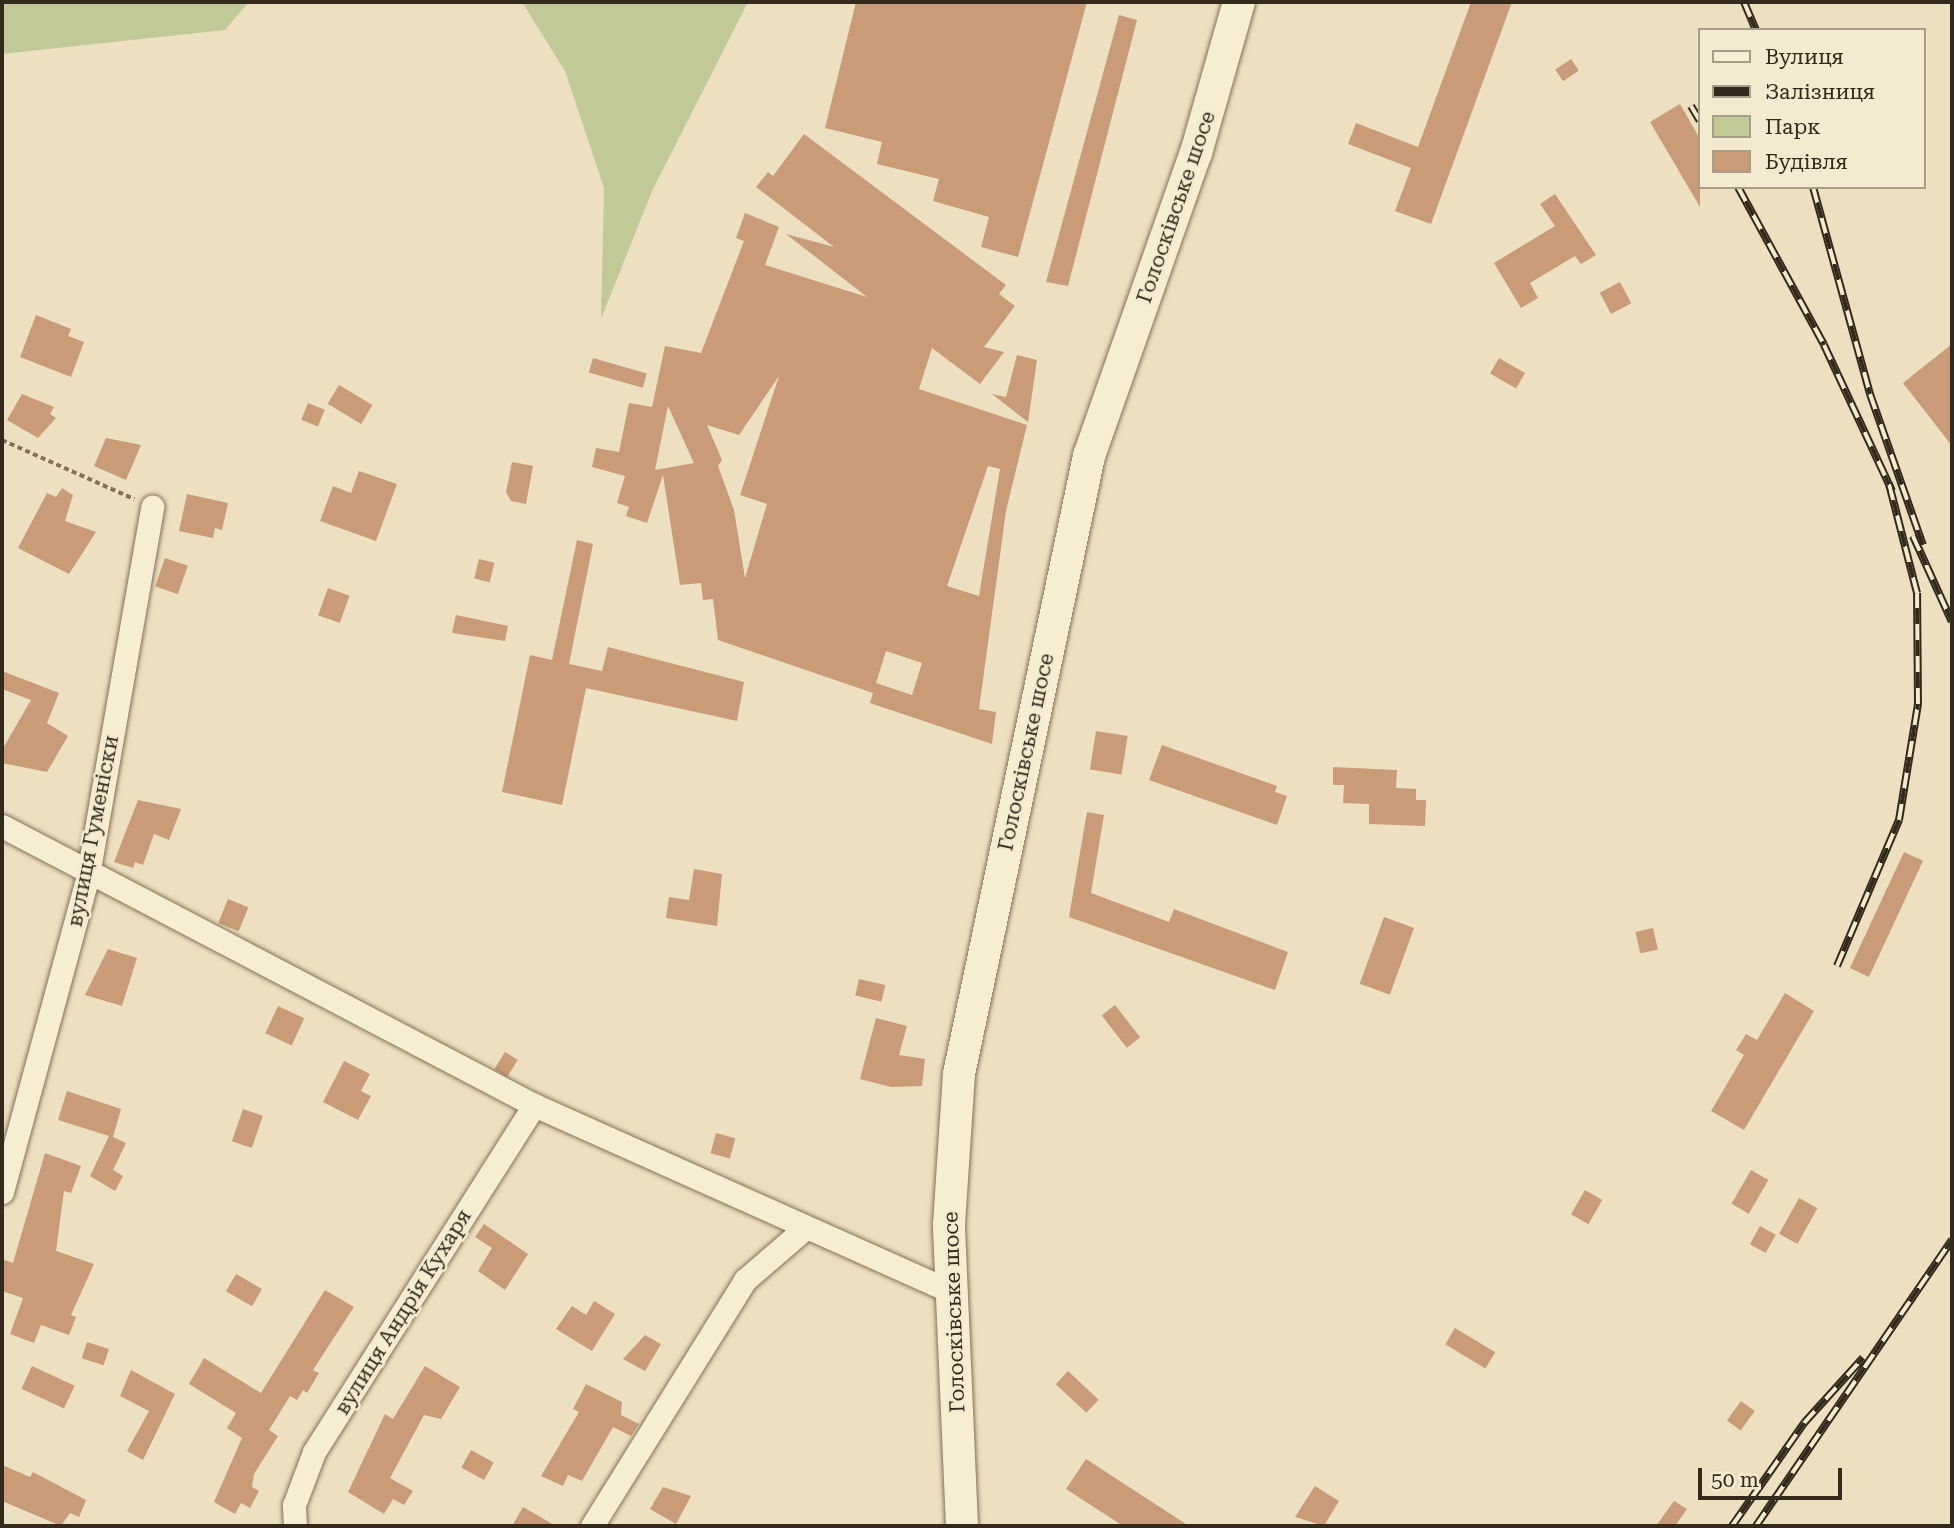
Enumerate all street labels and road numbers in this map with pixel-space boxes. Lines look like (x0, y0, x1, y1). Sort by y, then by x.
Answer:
street label: Голосківське шосе (1131, 108, 1221, 306)
street label: Голосківське шосе (993, 651, 1059, 853)
street label: вулиця Гуменіски (62, 733, 124, 929)
street label: вулиця Андрія Кухаря (329, 1205, 477, 1419)
street label: Голосківське шосе (938, 1211, 970, 1413)

